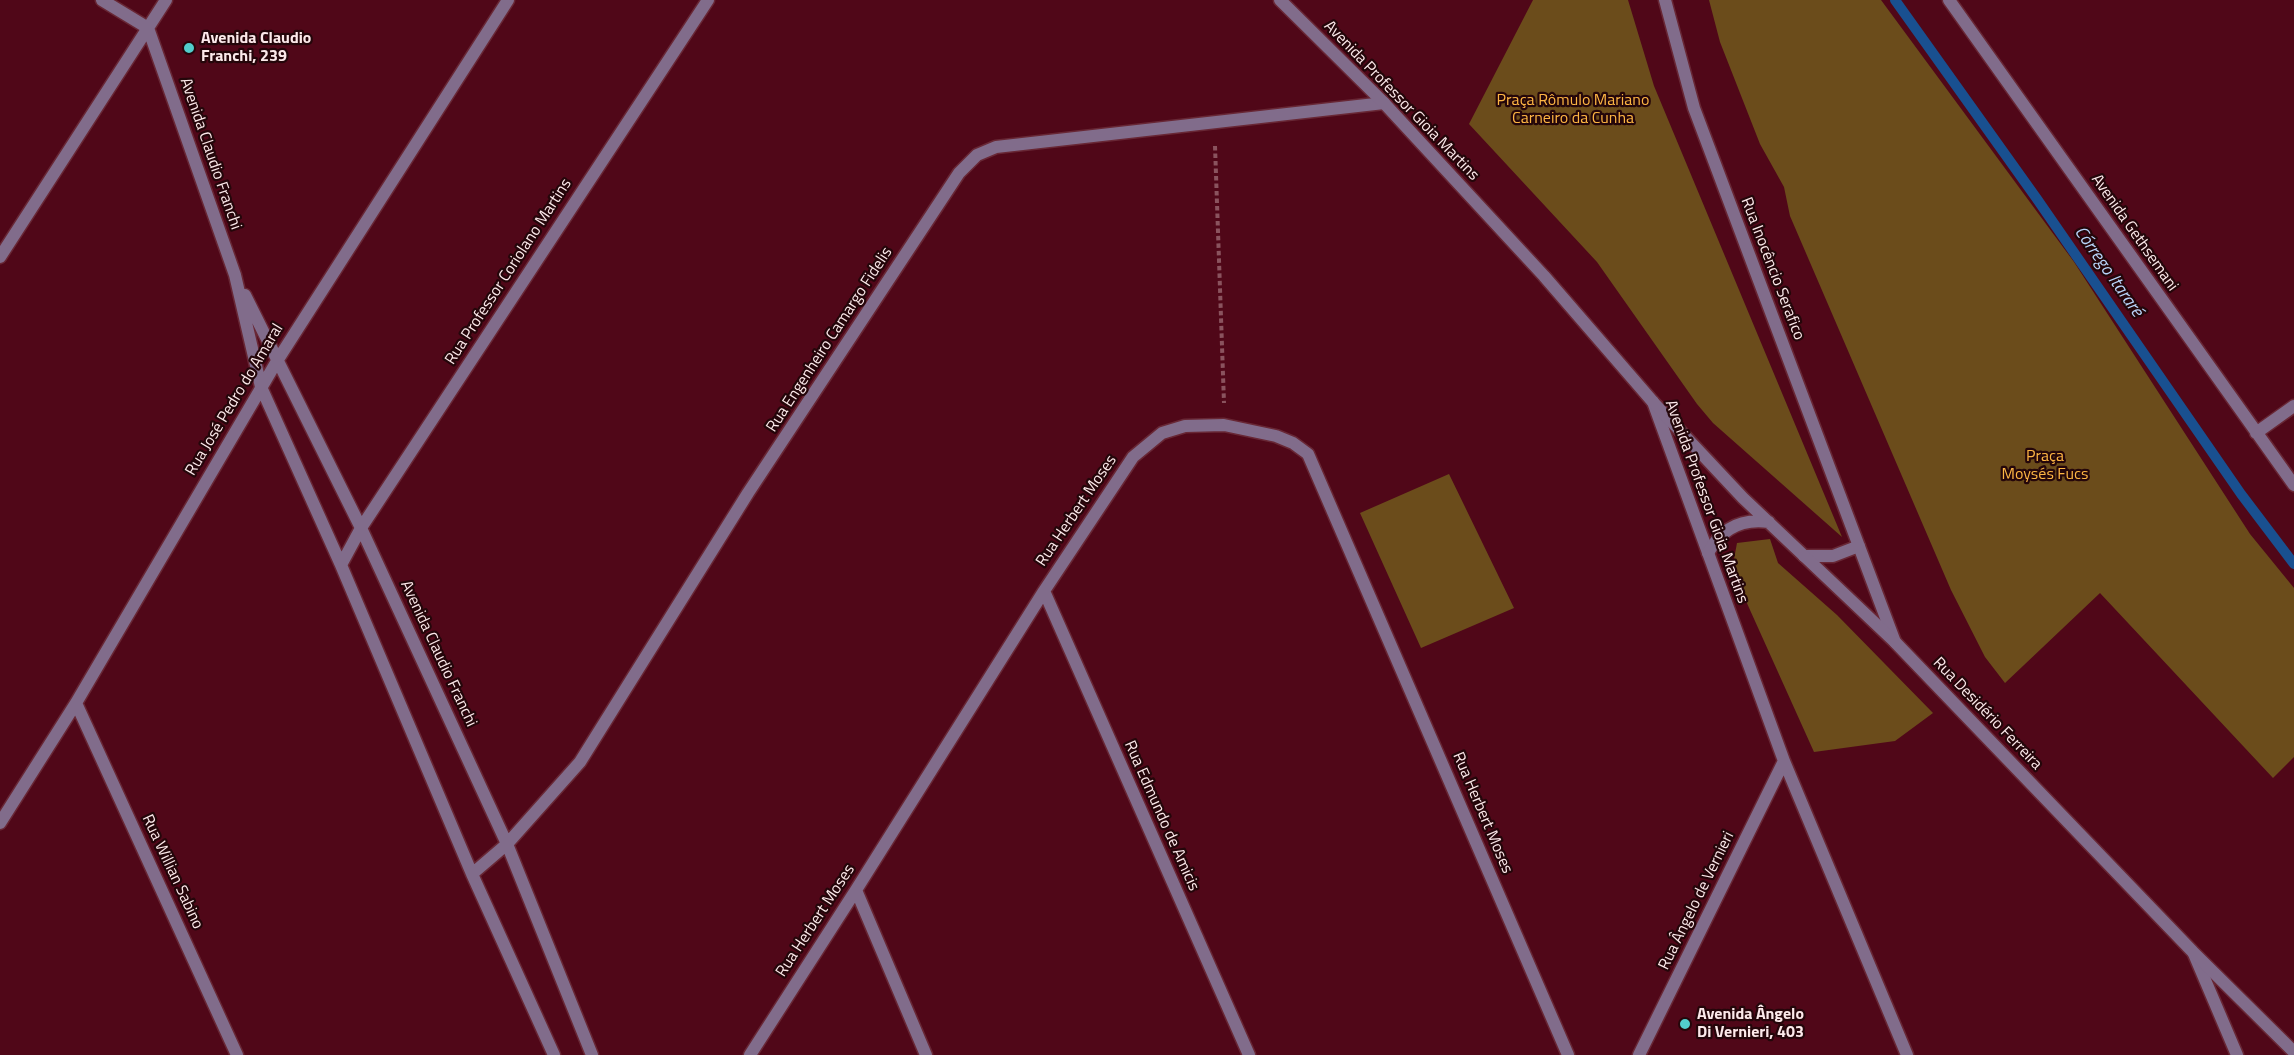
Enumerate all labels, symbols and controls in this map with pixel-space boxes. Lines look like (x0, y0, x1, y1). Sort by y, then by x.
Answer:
street label: Avenida Professor Gioia Martins (1319, 17, 1483, 185)
place label: Avenida Claudio Franchi, 239 (201, 29, 311, 67)
marker: Avenida Claudio Franchi, 239 (182, 41, 196, 55)
street label: Avenida Claudio Franchi (175, 76, 245, 232)
park label: Praça Rômulo Mariano Carneiro da Cunha (1497, 91, 1649, 129)
street label: Avenida Gethsemani (2087, 171, 2181, 295)
street label: Rua Professor Coriolano Martins (442, 175, 576, 369)
street label: Rua Inocêncio Serafico (1736, 195, 1808, 343)
water label: Córrego Itararé (2069, 223, 2147, 321)
street label: Rua Engenheiro Camargo Fidelis (763, 244, 897, 436)
street label: Rua José Pedro do Amaral (182, 321, 288, 479)
street label: Avenida Professor Gioia Martins (1660, 398, 1752, 606)
park label: Praça Moysés Fucs (2002, 447, 2088, 485)
street label: Rua Herbert Moses (1033, 452, 1121, 570)
street label: Avenida Claudio Franchi (396, 578, 480, 730)
street label: Rua Desidério Ferreira (1928, 654, 2046, 774)
street label: Rua Edmundo de Amicis (1119, 738, 1203, 894)
street label: Rua Herbert Moses (1448, 749, 1516, 877)
street label: Rua Willian Sabino (137, 812, 207, 932)
street label: Rua Ângelo de Vernieri (1655, 829, 1739, 973)
street label: Rua Herbert Moses (773, 861, 859, 981)
place label: Avenida Ângelo Di Vernieri, 403 (1697, 1005, 1804, 1043)
marker: Avenida Ângelo Di Vernieri, 403 (1678, 1017, 1692, 1031)

